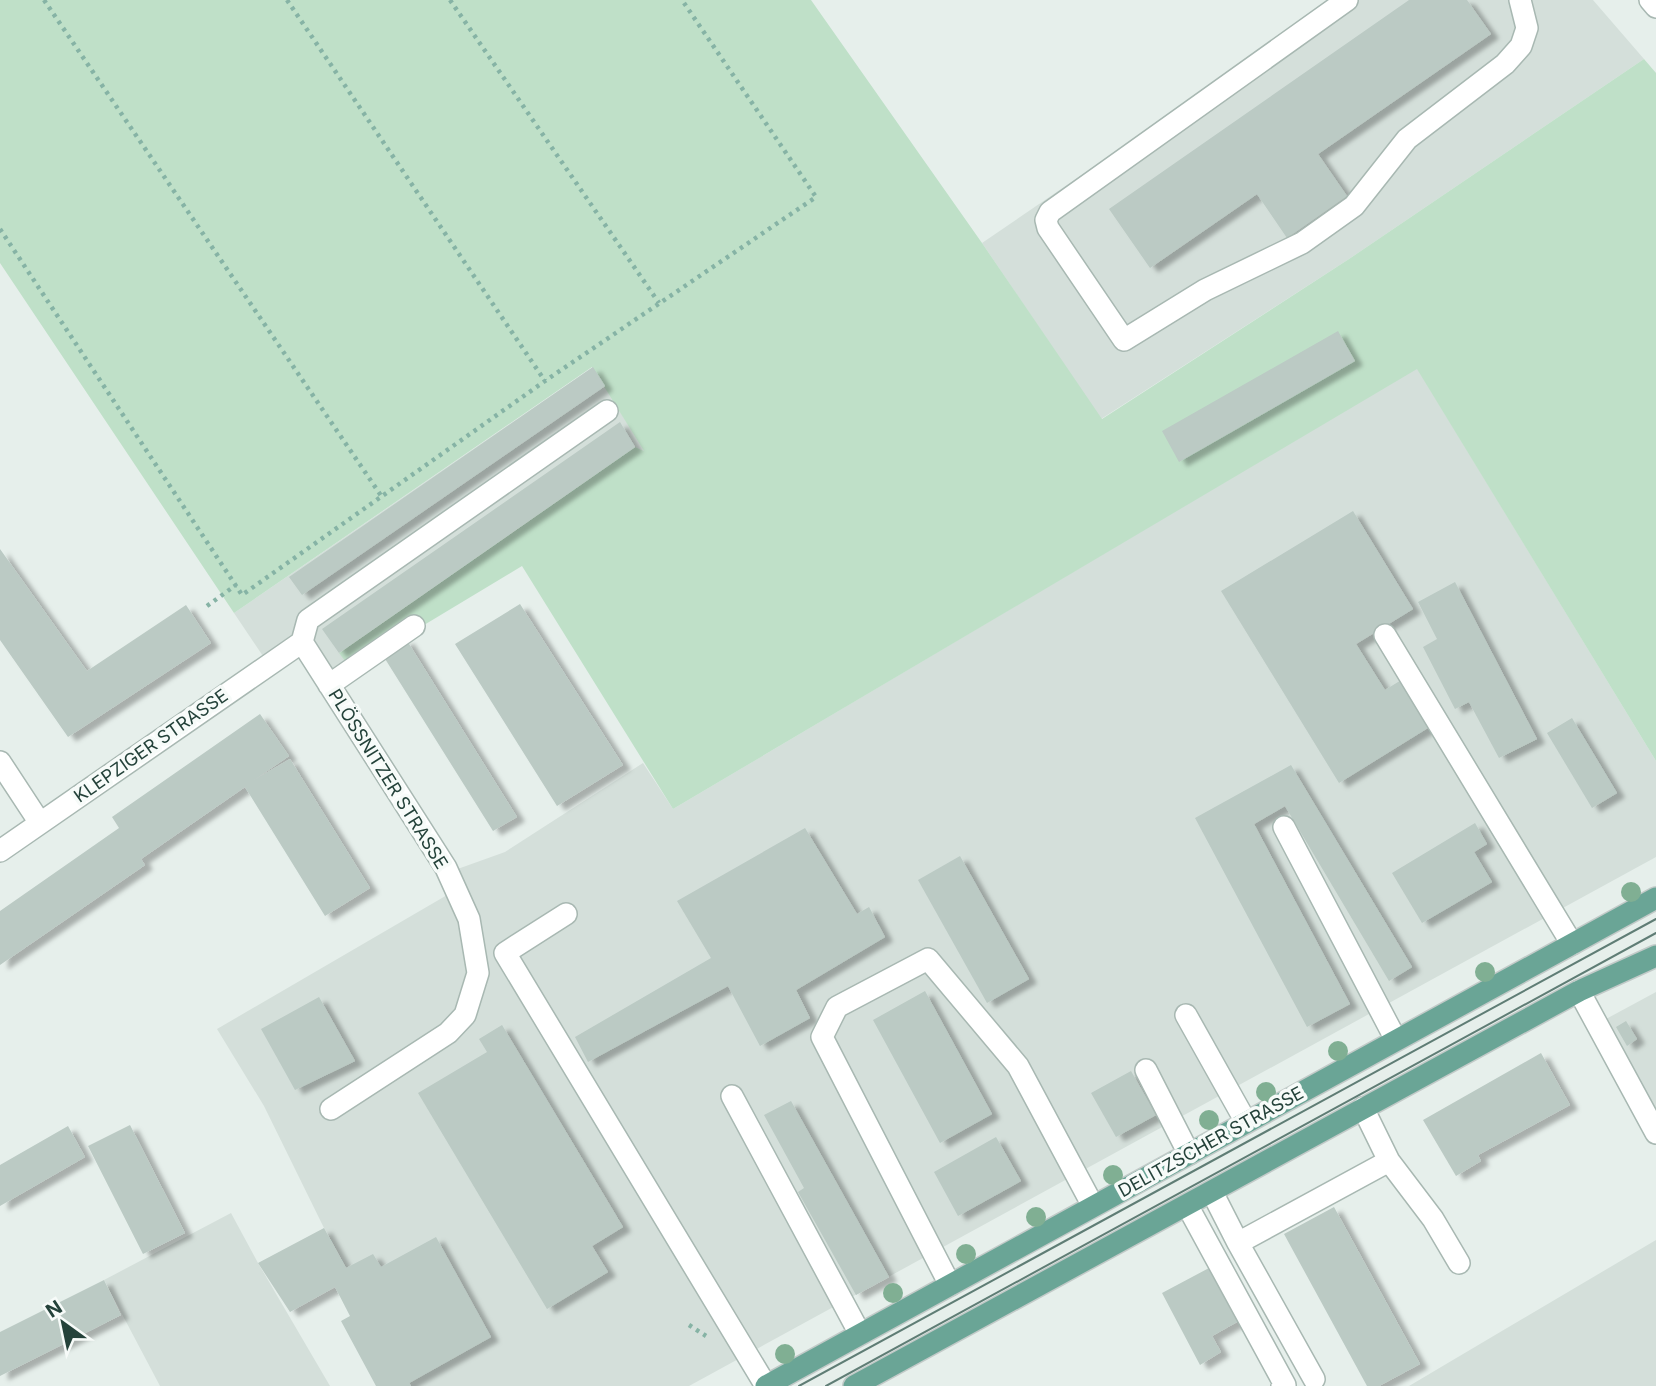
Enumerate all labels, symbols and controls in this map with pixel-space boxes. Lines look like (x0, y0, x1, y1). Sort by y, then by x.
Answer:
street label: PLÖSSNITZER STRASSE (324, 684, 453, 872)
street label: KLEPZIGER STRASSE (70, 685, 232, 807)
street label: DELITZSCHER STRASSE (1115, 1082, 1307, 1201)
north arrow (28, 1288, 98, 1358)
text: N (42, 1296, 66, 1323)

